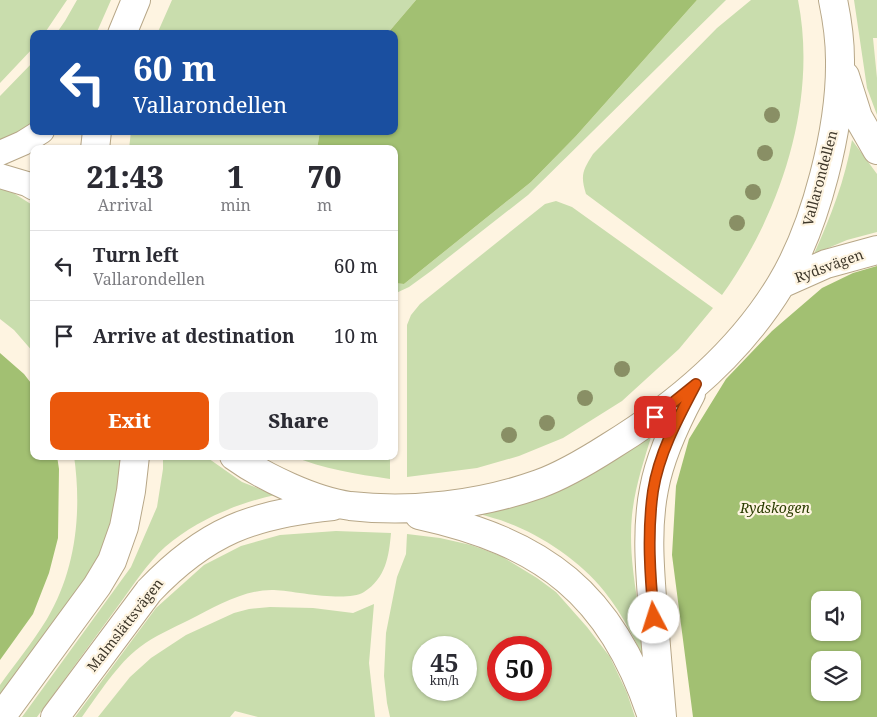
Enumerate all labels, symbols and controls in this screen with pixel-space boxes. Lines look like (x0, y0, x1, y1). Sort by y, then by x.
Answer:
text: 60 m (133, 44, 216, 91)
icon: left (50, 50, 115, 115)
text: Vallarondellen (133, 89, 287, 119)
street label: Vallarondellen (798, 128, 841, 228)
text: 21:43 (87, 156, 164, 197)
text: 1 (227, 156, 244, 197)
text: 70 (307, 156, 341, 197)
text: Arrival (98, 194, 153, 216)
text: min (220, 194, 251, 216)
text: m (317, 194, 332, 216)
text: Turn left (93, 242, 179, 268)
street label: Rydsvägen (792, 244, 866, 287)
icon: left (50, 252, 78, 280)
text: 60 m (334, 253, 378, 279)
text: Vallarondellen (93, 268, 205, 290)
icon: arrive (50, 322, 78, 350)
text: Arrive at destination (93, 323, 295, 349)
text: 10 m (334, 323, 378, 349)
button: Exit (50, 392, 209, 450)
button: Share (219, 392, 378, 450)
pin (634, 396, 676, 438)
icon: arrive (641, 403, 669, 431)
park label: Rydskogen (739, 498, 811, 517)
street label: Malmslättsvägen (82, 574, 167, 675)
position arrow (627, 591, 679, 643)
map controls (811, 591, 861, 701)
button: sound (811, 591, 861, 641)
speed limit sign: 50 (487, 636, 552, 701)
text: 45 (430, 645, 459, 679)
button: layers (811, 651, 861, 701)
text: km/h (430, 672, 459, 689)

